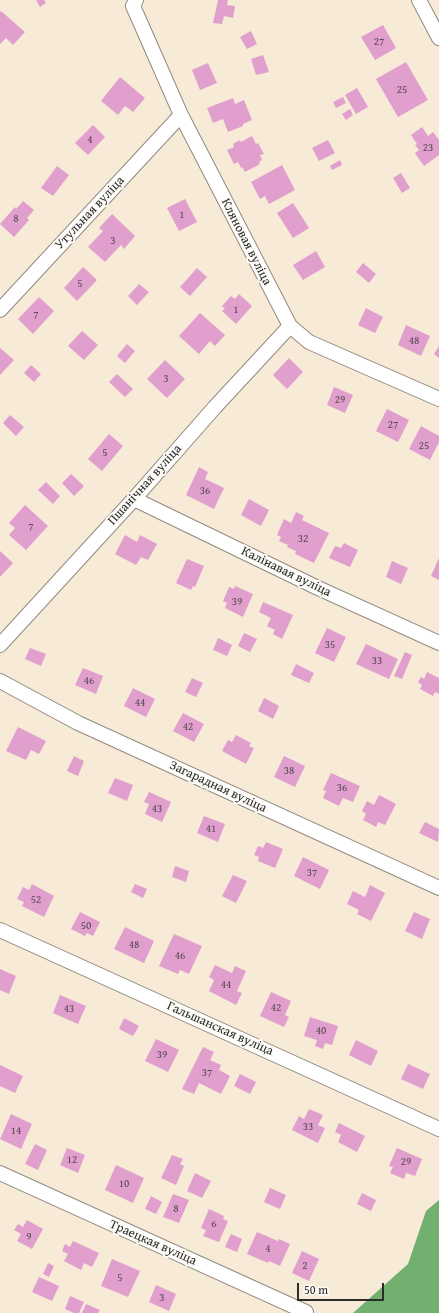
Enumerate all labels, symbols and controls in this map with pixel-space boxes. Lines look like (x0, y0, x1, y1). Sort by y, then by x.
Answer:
house number: 27 (374, 35, 384, 49)
house number: 25 (397, 83, 407, 97)
house number: 4 (87, 133, 93, 147)
house number: 23 (423, 141, 433, 155)
street label: Утульная вуліца (52, 173, 128, 253)
street label: Кляновая вуліца (217, 196, 275, 288)
house number: 1 (179, 208, 185, 222)
house number: 8 (13, 212, 19, 226)
house number: 3 (110, 234, 116, 248)
house number: 5 (77, 277, 83, 291)
house number: 1 (233, 303, 239, 317)
house number: 7 (33, 308, 39, 322)
house number: 48 (409, 334, 419, 348)
house number: 3 (163, 372, 169, 386)
house number: 29 (335, 393, 345, 407)
house number: 27 (388, 418, 398, 432)
house number: 25 (419, 439, 429, 453)
street label: Пшанічная вуліца (105, 441, 185, 529)
house number: 5 (102, 446, 108, 460)
house number: 36 (200, 484, 210, 498)
house number: 7 (28, 520, 34, 534)
house number: 32 (298, 532, 308, 546)
street label: Калінавая вуліца (239, 544, 333, 600)
house number: 39 (232, 595, 242, 609)
house number: 35 (325, 638, 335, 652)
house number: 33 (372, 654, 382, 668)
house number: 46 (84, 674, 94, 688)
house number: 44 (135, 696, 145, 710)
house number: 42 (183, 720, 193, 734)
street label: Загарадная вуліца (167, 758, 269, 816)
house number: 38 (284, 764, 294, 778)
house number: 36 (337, 781, 347, 795)
house number: 43 (152, 802, 162, 816)
house number: 41 (206, 822, 216, 836)
house number: 37 (307, 866, 317, 880)
house number: 52 (31, 893, 41, 907)
house number: 50 (81, 919, 91, 933)
house number: 48 (129, 938, 139, 952)
house number: 46 (175, 949, 185, 963)
house number: 44 (221, 978, 231, 992)
street label: Гальшанская вуліца (164, 999, 276, 1059)
house number: 42 (271, 1001, 281, 1015)
house number: 43 (64, 1002, 74, 1016)
house number: 40 (316, 1024, 326, 1038)
house number: 39 (157, 1048, 167, 1062)
house number: 37 (202, 1066, 212, 1080)
house number: 33 (303, 1120, 313, 1134)
house number: 14 (11, 1124, 21, 1138)
house number: 12 (67, 1153, 77, 1167)
house number: 29 (401, 1155, 411, 1169)
house number: 10 (119, 1177, 129, 1191)
house number: 8 (173, 1202, 179, 1216)
street label: Траецкая вуліца (107, 1217, 199, 1269)
house number: 6 (211, 1217, 217, 1231)
house number: 9 (26, 1230, 32, 1244)
house number: 4 (265, 1242, 271, 1256)
house number: 2 (302, 1259, 308, 1273)
house number: 5 (117, 1271, 123, 1285)
scale bar (299, 1275, 386, 1301)
text: 50 m (304, 1281, 328, 1298)
house number: 3 (159, 1291, 165, 1305)

